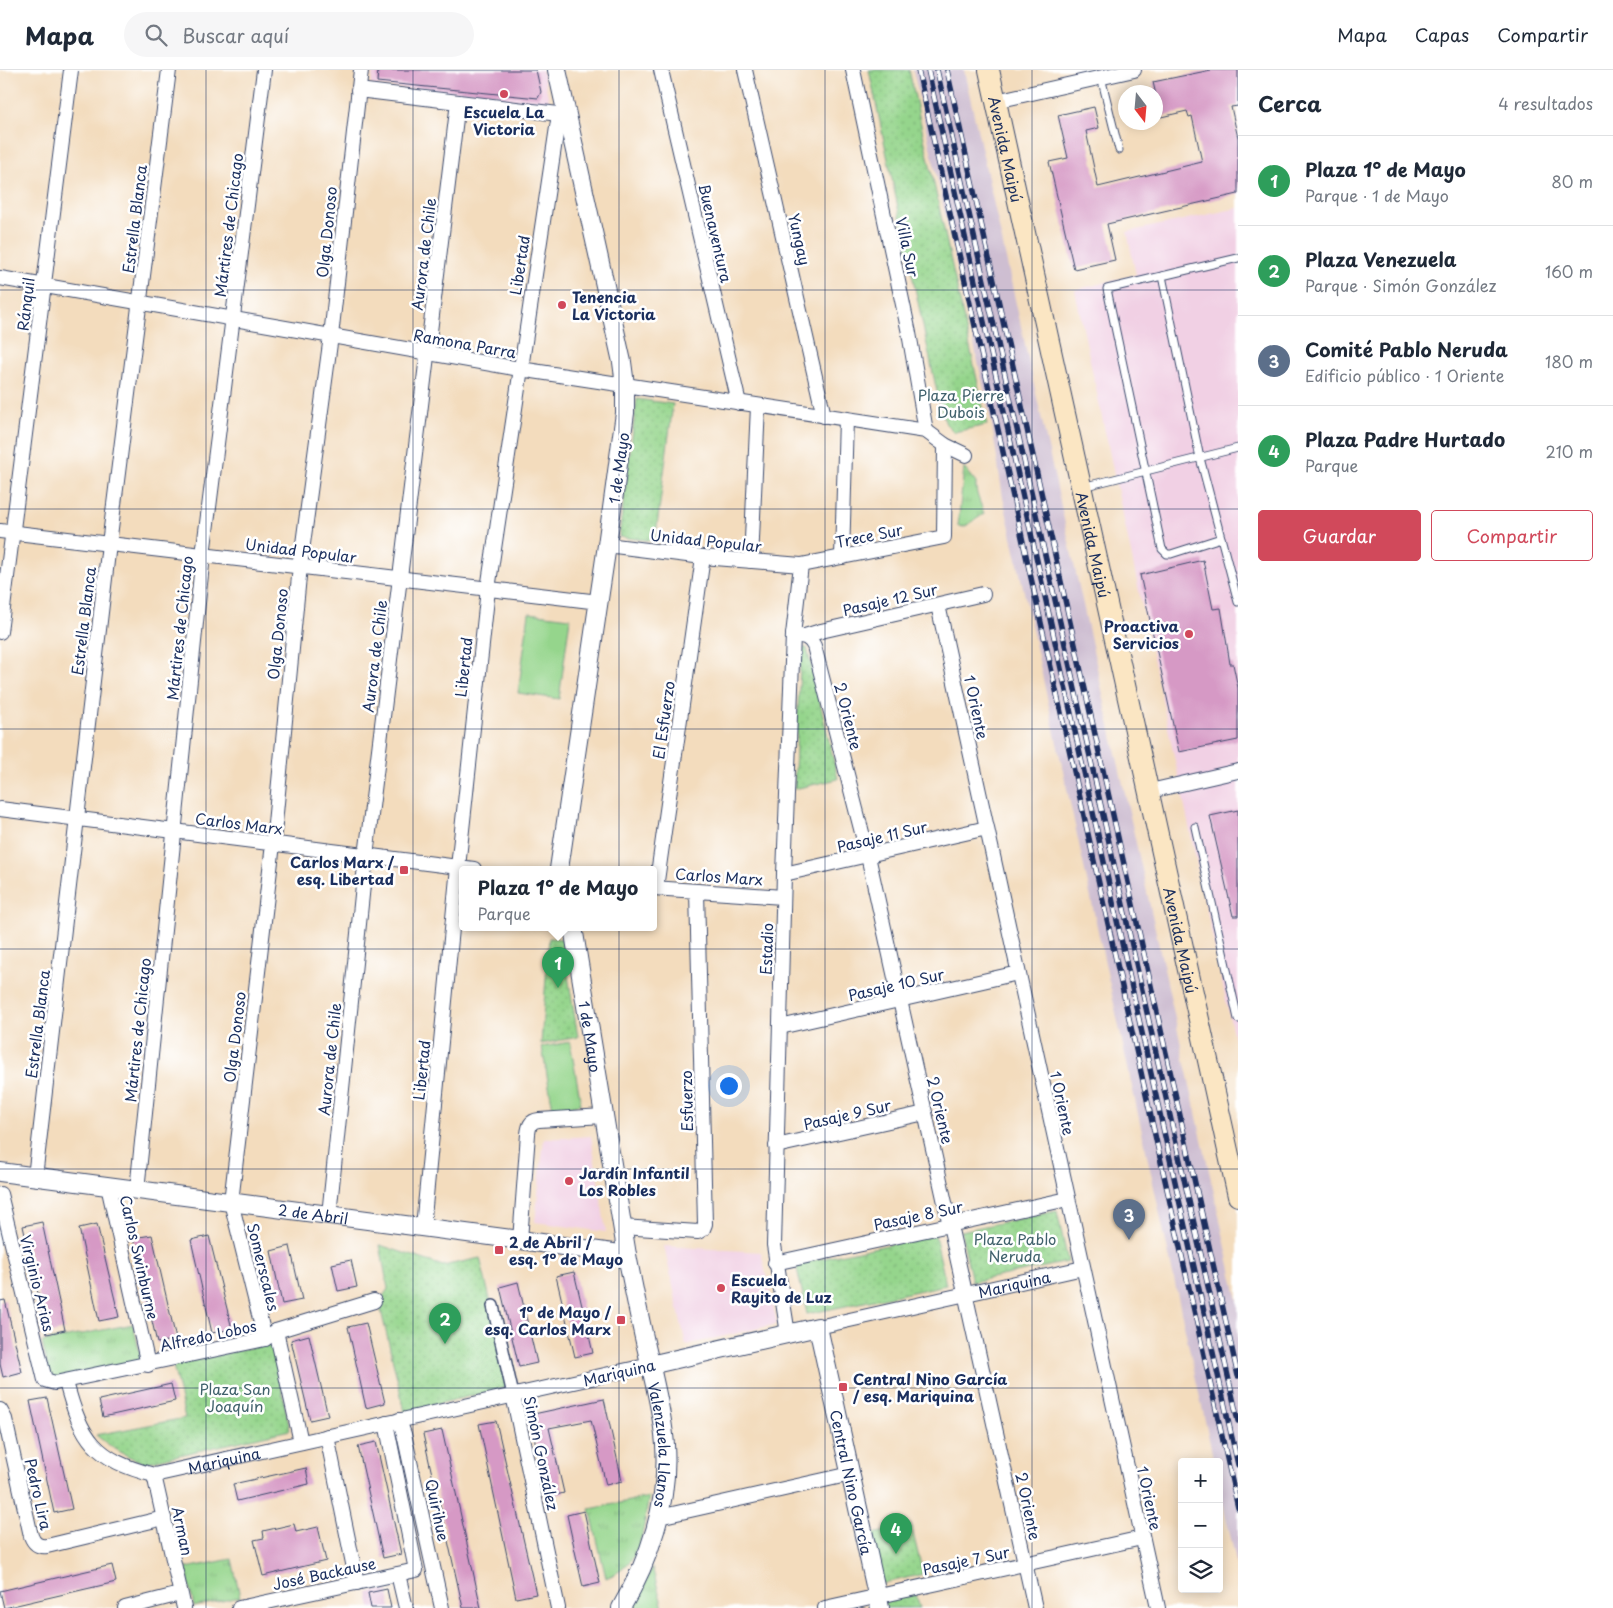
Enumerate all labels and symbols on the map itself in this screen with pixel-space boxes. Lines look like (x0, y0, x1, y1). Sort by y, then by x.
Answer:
north arrow (1118, 85, 1163, 130)
marker: Escuela La Victoria (498, 88, 510, 100)
street label: Avenida Maipú (984, 94, 1029, 204)
place label: Escuela La Victoria (464, 100, 545, 140)
street label: Mártires de Chicago (208, 152, 248, 298)
street label: Estrella Blanca (116, 163, 152, 275)
street label: Buenaventura (693, 181, 739, 286)
street label: Olga Donoso (310, 185, 342, 279)
street label: Aurora de Chile (405, 196, 441, 312)
street label: Yungay (783, 211, 817, 267)
street label: Villa Sur (890, 215, 926, 279)
street label: Libertad (503, 233, 535, 297)
street label: Ránquil (10, 276, 40, 332)
place label: Tenencia La Victoria (572, 285, 656, 325)
marker: Tenencia La Victoria (556, 299, 568, 311)
street label: Ramona Parra (412, 323, 519, 363)
park label: Plaza Pierre Dubois (918, 383, 1004, 423)
street label: 1 de Mayo (602, 431, 634, 505)
street label: Avenida Maipú (1071, 489, 1117, 600)
street label: Trece Sur (833, 517, 905, 553)
street label: Unidad Popular (649, 523, 763, 557)
street label: Unidad Popular (244, 532, 358, 568)
street label: Mártires de Chicago (160, 555, 198, 701)
street label: Estrella Blanca (65, 565, 101, 677)
street label: Pasaje 12 Sur (840, 577, 940, 621)
street label: Olga Donoso (261, 587, 293, 681)
street label: Aurora de Chile (356, 598, 392, 714)
place label: Proactiva Servicios (1104, 614, 1180, 654)
marker: Proactiva Servicios (1183, 628, 1195, 640)
street label: Libertad (448, 636, 478, 698)
street label: 1 Oriente (959, 673, 995, 741)
street label: El Esfuerzo (646, 679, 680, 761)
street label: 2 Oriente (830, 680, 868, 752)
street label: Carlos Marx (194, 806, 284, 840)
street label: Pasaje 11 Sur (835, 814, 929, 858)
place label: Carlos Marx / esq. Libertad (290, 850, 395, 890)
street label: Carlos Marx (674, 861, 764, 891)
marker: Carlos Marx / esq. Libertad (398, 864, 410, 876)
street label: Avenida Maipú (1158, 885, 1204, 995)
street label: Estadio (754, 923, 778, 975)
pin: 1 (542, 947, 574, 988)
street label: Mártires de Chicago (118, 957, 156, 1103)
street label: Pasaje 10 Sur (846, 962, 946, 1006)
street label: Estrella Blanca (19, 968, 55, 1080)
street label: Olga Donoso (217, 990, 251, 1084)
street label: 1 de Mayo (574, 999, 608, 1074)
street label: Aurora de Chile (312, 1001, 346, 1117)
street label: Libertad (406, 1039, 436, 1101)
street label: 1 Oriente (1045, 1069, 1081, 1137)
street label: Esfuerzo (674, 1070, 698, 1132)
your location (716, 1073, 742, 1099)
street label: 2 Oriente (922, 1074, 960, 1146)
street label: Pasaje 9 Sur (801, 1093, 893, 1135)
place label: Jardín Infantil Los Robles (579, 1161, 690, 1201)
marker: Jardín Infantil Los Robles (563, 1175, 575, 1187)
street label: Carlos Swinburne (115, 1193, 165, 1321)
street label: Pasaje 8 Sur (871, 1194, 965, 1236)
street label: 2 de Abril (277, 1197, 350, 1229)
pin: 3 (1113, 1199, 1145, 1240)
street label: Somerscales (242, 1221, 286, 1313)
park label: Plaza Pablo Neruda (974, 1227, 1056, 1267)
place label: 2 de Abril / esq. 1° de Mayo (509, 1230, 623, 1270)
street label: Virginio Arias (15, 1232, 61, 1334)
marker: 2 de Abril / esq. 1° de Mayo (493, 1244, 505, 1256)
street label: Mariquina (976, 1264, 1053, 1303)
place label: Escuela Rayito de Luz (731, 1268, 832, 1308)
marker: Escuela Rayito de Luz (715, 1282, 727, 1294)
place label: 1° de Mayo / esq. Carlos Marx (485, 1300, 612, 1340)
pin: 2 (429, 1303, 461, 1344)
street label: Alfredo Lobos (157, 1313, 259, 1356)
marker: 1° de Mayo / esq. Carlos Marx (615, 1314, 627, 1326)
street label: Mariquina (581, 1352, 658, 1391)
place label: Central Nino García / esq. Mariquina (852, 1367, 1007, 1407)
park label: Plaza San Joaquín (199, 1377, 271, 1417)
street label: Valenzuela Llanos (643, 1380, 677, 1510)
marker: Central Nino García / esq. Mariquina (837, 1381, 849, 1393)
street label: Simón González (519, 1394, 565, 1512)
street label: Central Nino García (825, 1407, 880, 1557)
street label: Mariquina (185, 1440, 263, 1479)
street label: Pedro Lira (20, 1456, 58, 1532)
street label: 1 Oriente (1132, 1464, 1168, 1532)
street label: 2 Oriente (1011, 1470, 1047, 1542)
street label: Quirihue (420, 1477, 456, 1543)
street label: Arman (167, 1504, 199, 1558)
pin: 4 (880, 1513, 912, 1554)
street label: Pasaje 7 Sur (920, 1540, 1012, 1580)
street label: José Backause (270, 1551, 378, 1595)

